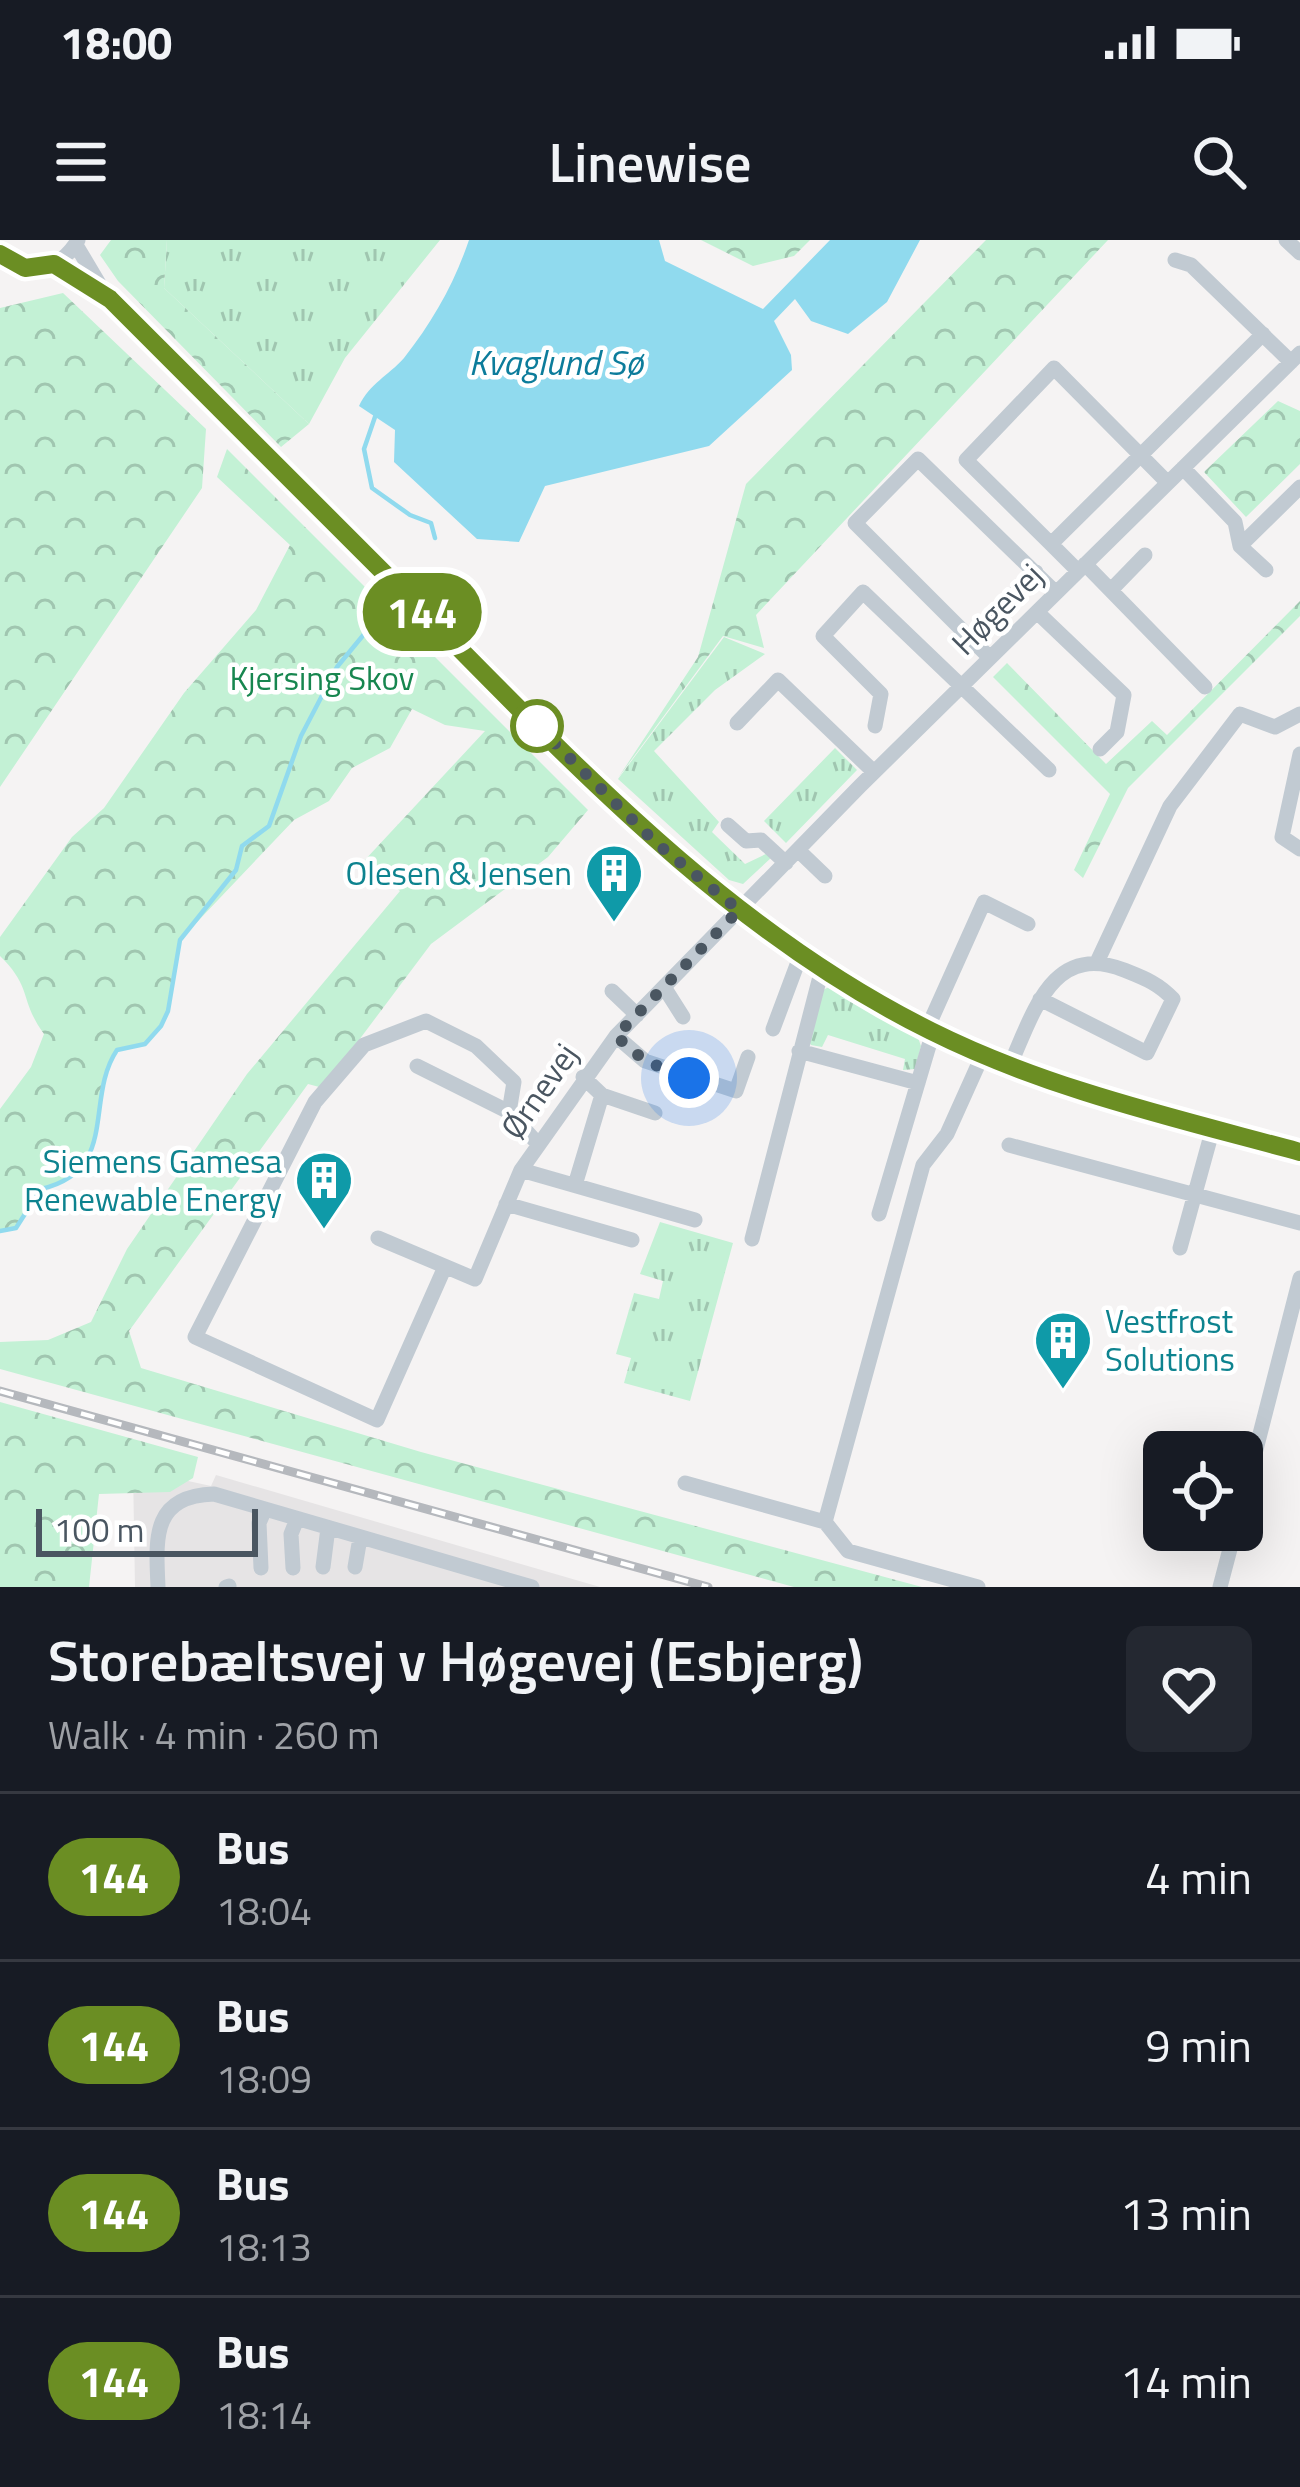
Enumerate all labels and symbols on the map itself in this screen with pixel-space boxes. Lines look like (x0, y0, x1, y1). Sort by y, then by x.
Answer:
water label: Kvaglund Sø (469, 334, 645, 389)
street label: Høgevej (940, 552, 1054, 666)
line badge: 144 (353, 573, 491, 651)
park label: Kjersing Skov (230, 653, 415, 703)
unlabelled marker (512, 701, 562, 751)
building icon: Olesen & Jensen (583, 842, 645, 924)
place label: Olesen & Jensen (345, 848, 572, 898)
street label: Ørnevej (488, 1033, 590, 1149)
your location (659, 1048, 719, 1108)
place label: Siemens Gamesa Renewable Energy (24, 1136, 282, 1224)
building icon: Siemens Gamesa Renewable Energy (293, 1149, 355, 1231)
place label: Vestfrost Solutions (1105, 1296, 1235, 1384)
building icon: Vestfrost Solutions (1032, 1309, 1094, 1391)
scale bar (36, 1503, 258, 1556)

